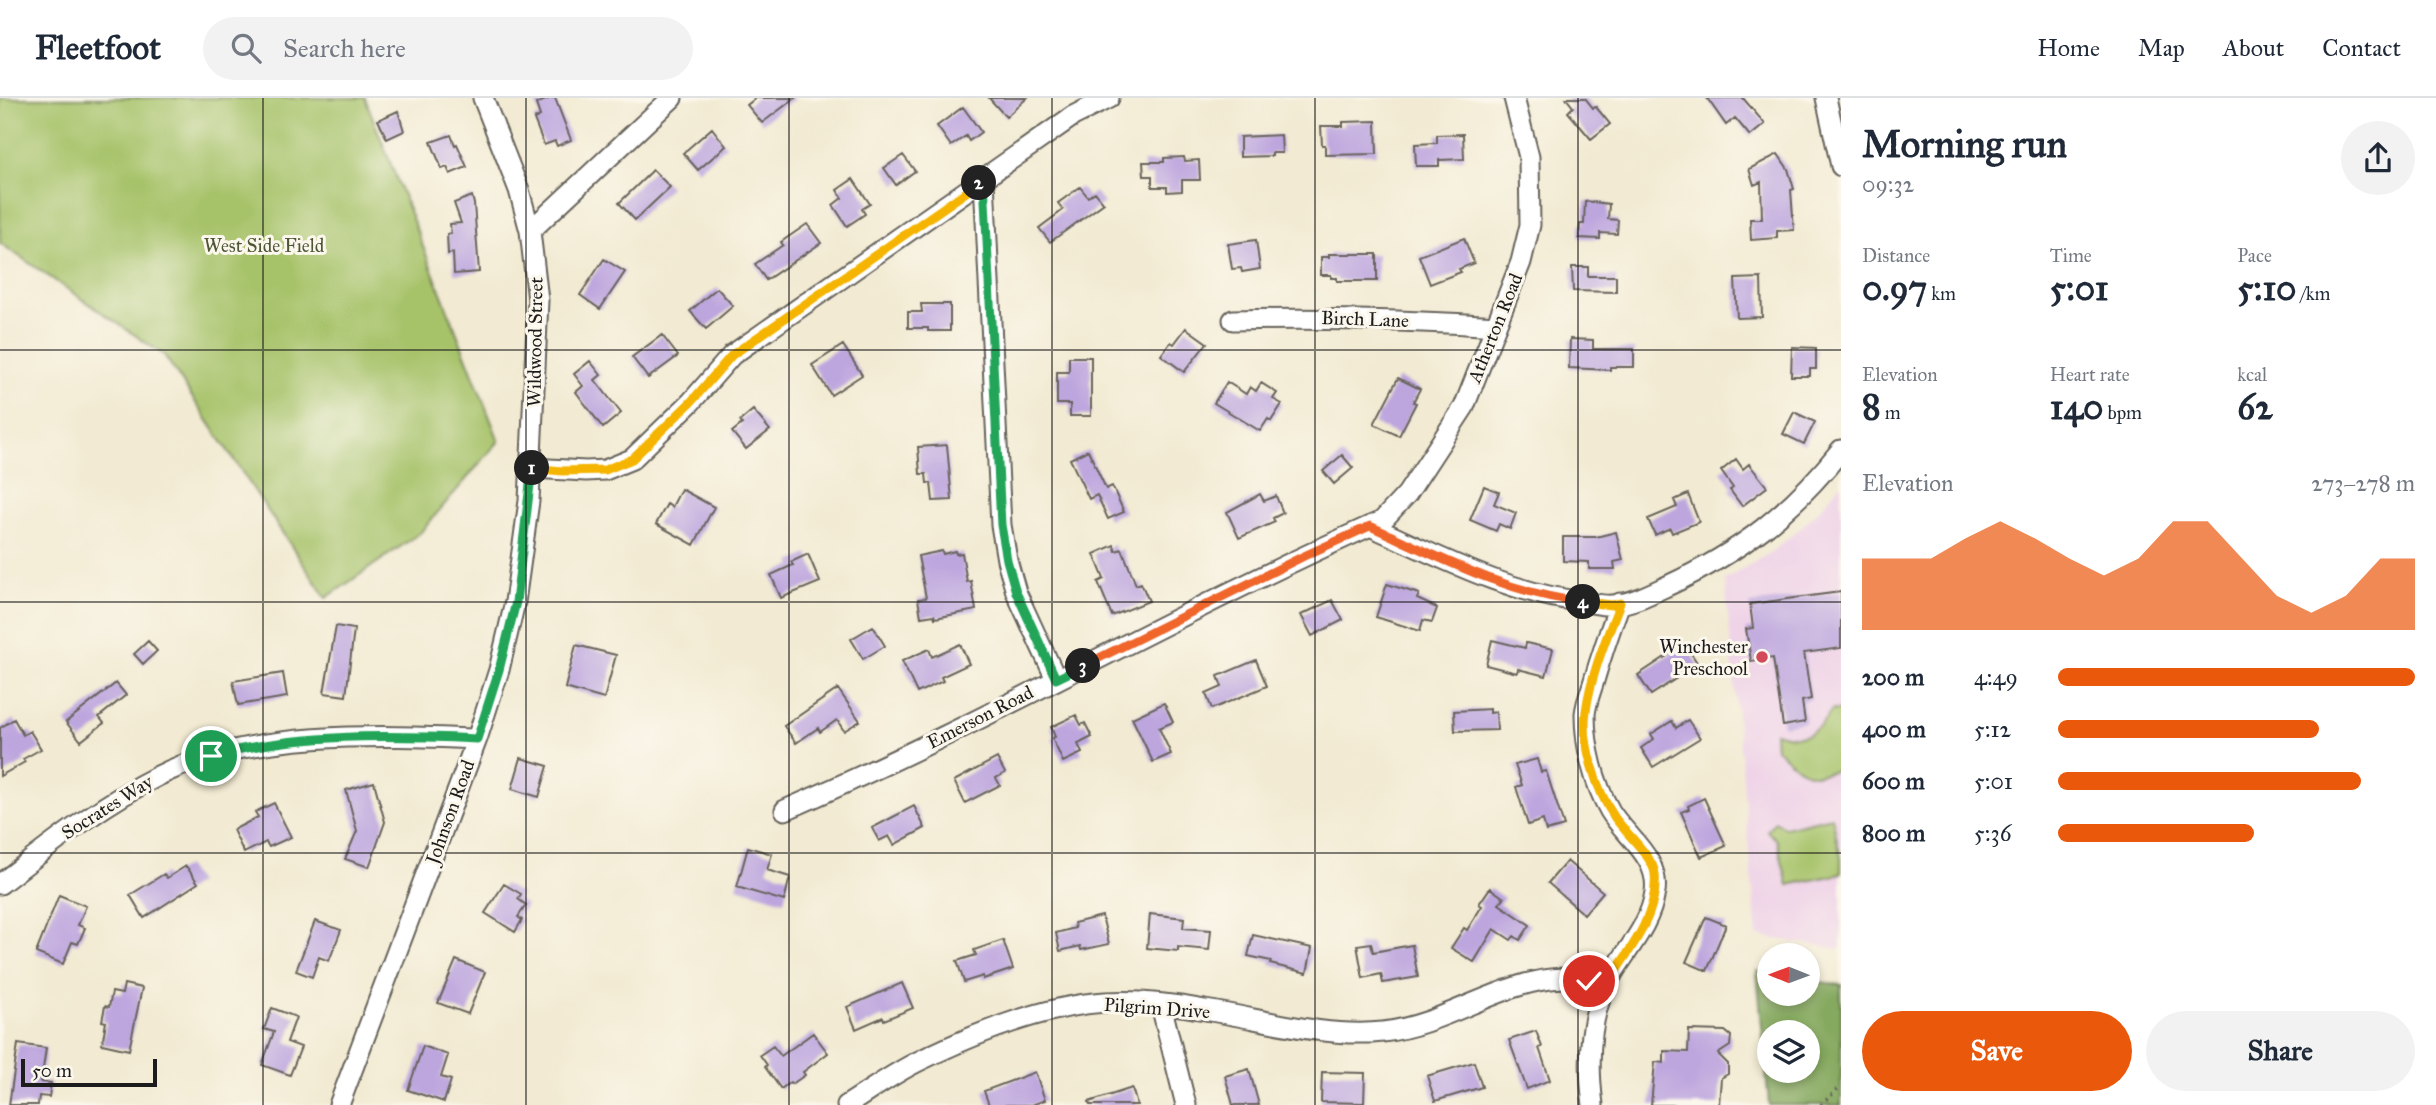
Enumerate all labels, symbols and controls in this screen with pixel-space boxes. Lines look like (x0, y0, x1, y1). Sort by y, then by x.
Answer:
search box (203, 17, 693, 80)
text: Fleetfoot (35, 28, 161, 68)
icon: search (227, 29, 265, 67)
text: Search here (283, 32, 406, 64)
text: Home (2037, 33, 2100, 63)
text: Map (2138, 33, 2185, 63)
text: About (2223, 33, 2284, 63)
text: Contact (2322, 33, 2401, 63)
text: Morning run (1862, 121, 2067, 167)
button: share (2341, 121, 2415, 195)
pin: 2 (962, 166, 996, 200)
text: 09:32 (1862, 170, 1914, 198)
text: 2 (974, 171, 983, 194)
park label: West Side Field (204, 234, 325, 257)
text: Distance (1862, 244, 1930, 267)
text: Time (2050, 244, 2092, 267)
text: Pace (2237, 244, 2272, 267)
text: 0.97 (1862, 267, 1927, 310)
text: 5:01 (2050, 267, 2109, 310)
text: 5:10 (2237, 267, 2296, 310)
street label: Atherton Road (1462, 269, 1528, 387)
street label: Wildwood Street (522, 276, 548, 407)
text: km (1927, 282, 1956, 305)
text: /km (2296, 282, 2330, 305)
street label: Birch Lane (1321, 306, 1409, 332)
text: Elevation (1862, 363, 1937, 386)
text: Heart rate (2050, 363, 2130, 386)
text: kcal (2237, 363, 2267, 386)
text: 8 (1862, 386, 1881, 429)
text: 140 (2050, 386, 2103, 429)
text: 62 (2237, 386, 2273, 429)
text: m (1881, 401, 1901, 424)
text: bpm (2103, 401, 2142, 424)
pin: 1 (514, 450, 550, 486)
text: 1 (528, 456, 535, 479)
text: Elevation (1862, 469, 1953, 497)
text: 273–278 m (2311, 469, 2415, 497)
pin: 4 (1566, 584, 1600, 620)
text: 4 (1577, 590, 1588, 613)
place label: Winchester Preschool (1659, 635, 1749, 680)
pin: 3 (1066, 648, 1100, 684)
marker: Winchester Preschool (1754, 649, 1770, 665)
text: 3 (1079, 654, 1086, 677)
text: 200 m (1862, 663, 1924, 691)
text: 4:49 (1974, 663, 2018, 691)
street label: Emerson Road (923, 680, 1037, 754)
text: 400 m (1862, 715, 1926, 743)
text: 5:12 (1974, 715, 2011, 743)
pin (181, 726, 241, 786)
icon: arrive (192, 737, 230, 775)
street label: Johnson Road (420, 756, 481, 869)
text: 600 m (1862, 767, 1925, 795)
text: 5:01 (1974, 767, 2013, 795)
street label: Socrates Way (57, 769, 158, 844)
text: 800 m (1862, 819, 1925, 847)
text: 5:36 (1974, 819, 2011, 847)
north arrow (1757, 943, 1820, 1006)
map controls (1757, 943, 1820, 1083)
pin (1559, 951, 1619, 1011)
icon: check (1570, 962, 1608, 1000)
street label: Pilgrim Drive (1103, 993, 1211, 1024)
button: Save (1862, 1011, 2132, 1091)
button: Share (2146, 1011, 2415, 1091)
button: layers (1757, 1020, 1820, 1083)
scale bar (21, 1056, 158, 1088)
text: 50 m (32, 1059, 72, 1082)

